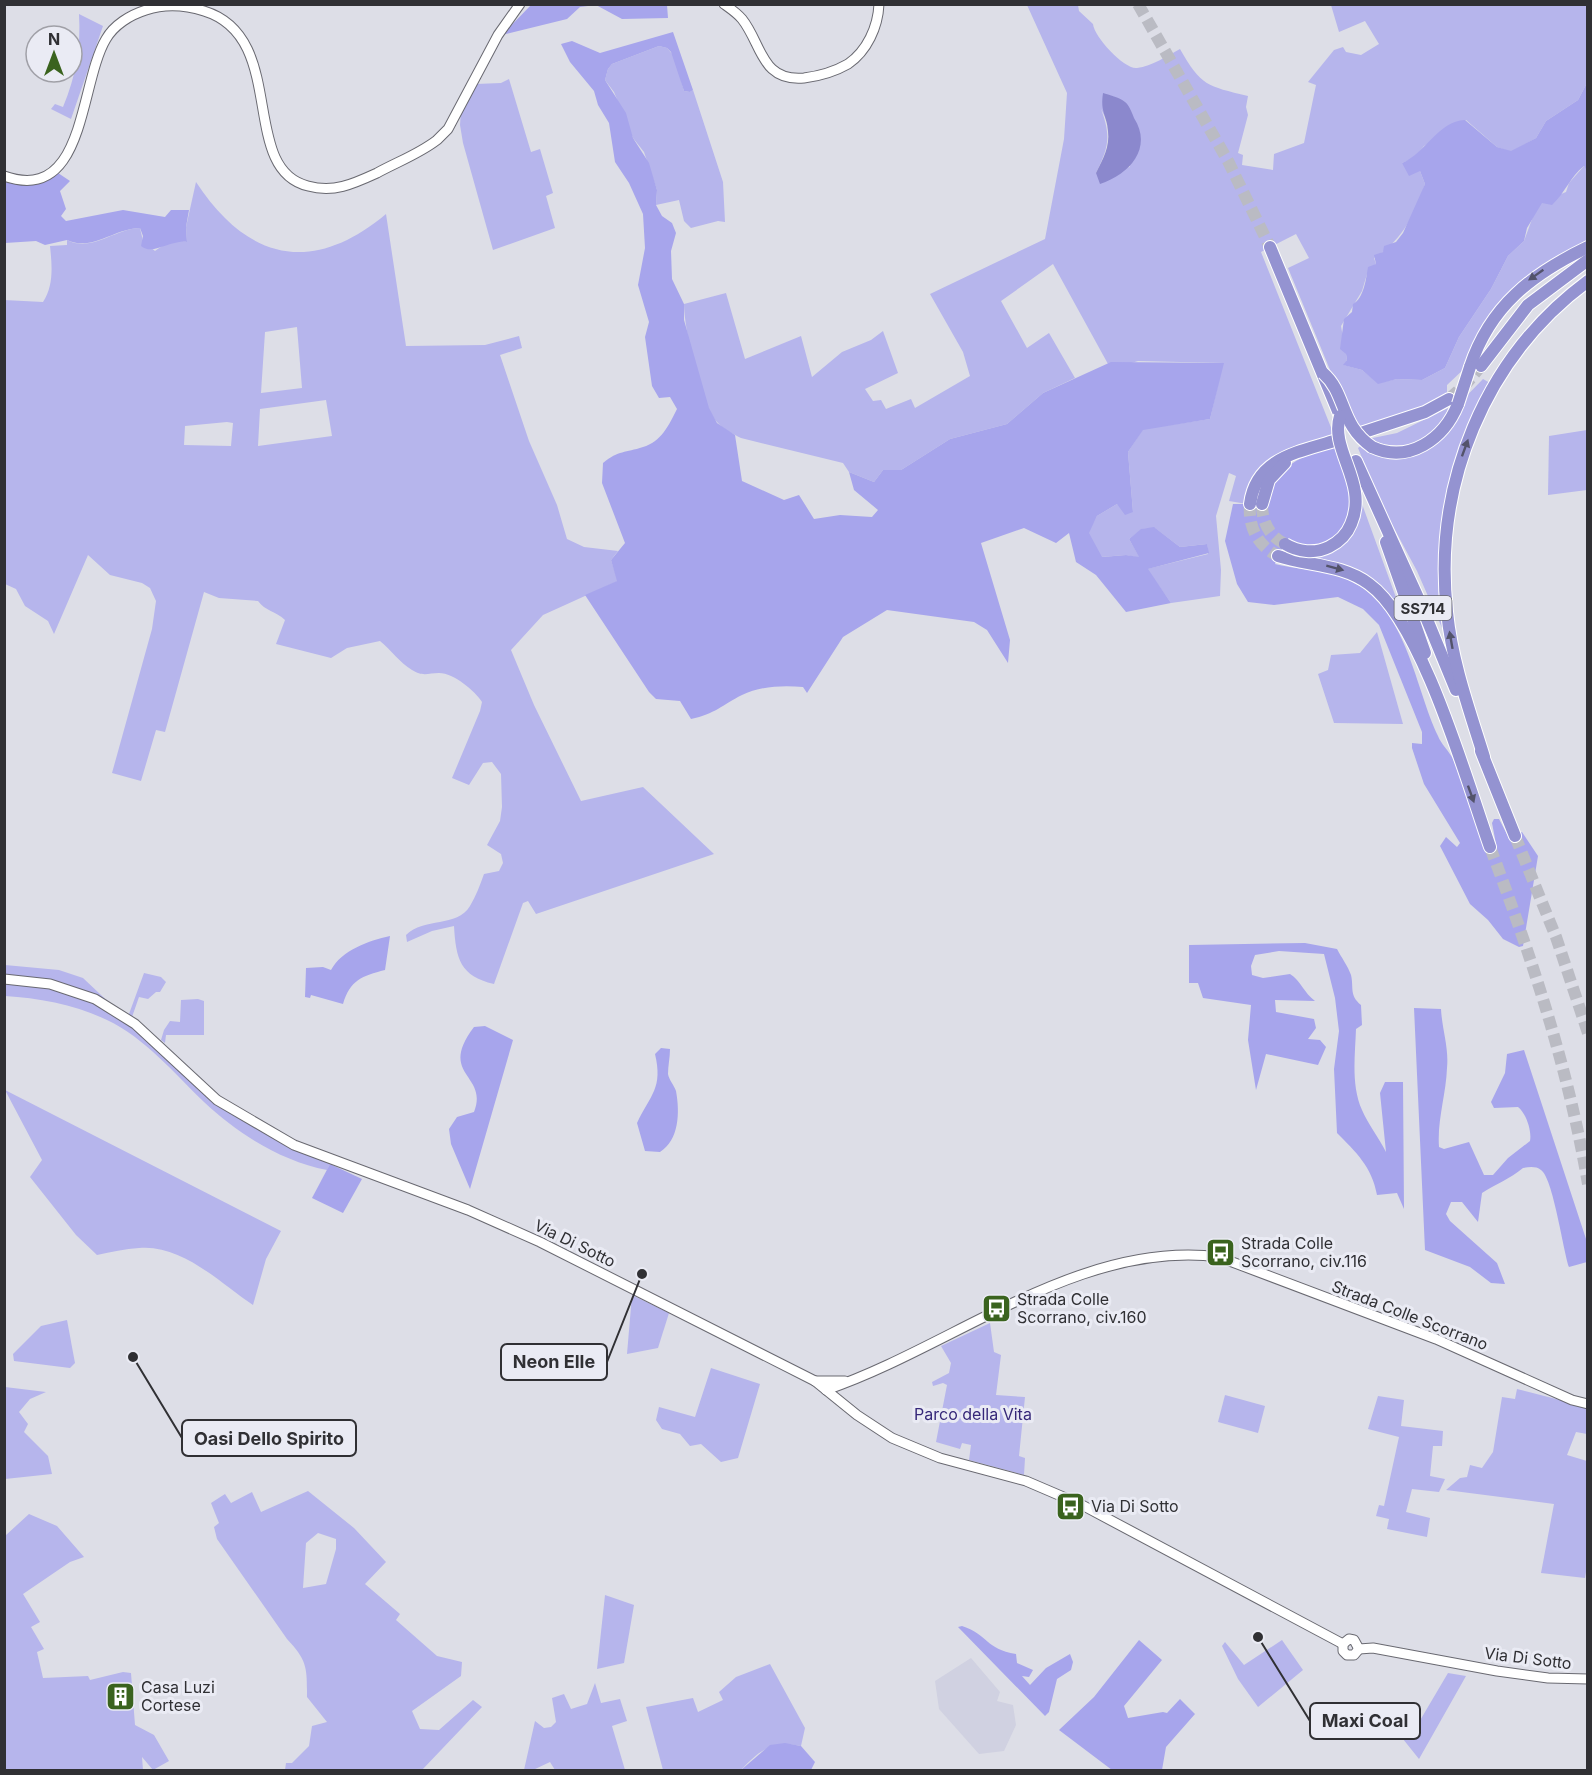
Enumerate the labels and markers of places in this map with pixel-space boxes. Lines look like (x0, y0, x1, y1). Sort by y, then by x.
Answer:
place label: Strada Colle Scorrano, civ.116 (1241, 1233, 1367, 1271)
bus stop icon: Strada Colle Scorrano, civ.116 (1204, 1236, 1236, 1268)
place label: Strada Colle Scorrano, civ.160 (1017, 1289, 1147, 1327)
bus stop icon: Strada Colle Scorrano, civ.160 (980, 1292, 1012, 1324)
callout: Neon Elle (501, 1344, 607, 1380)
callout: Oasi Dello Spirito (182, 1420, 356, 1456)
bus stop icon: Via Di Sotto (1054, 1490, 1086, 1522)
place label: Via Di Sotto (1091, 1496, 1179, 1516)
place label: Casa Luzi Cortese (141, 1677, 215, 1715)
building icon: Casa Luzi Cortese (104, 1680, 136, 1712)
callout: Maxi Coal (1310, 1703, 1420, 1739)

